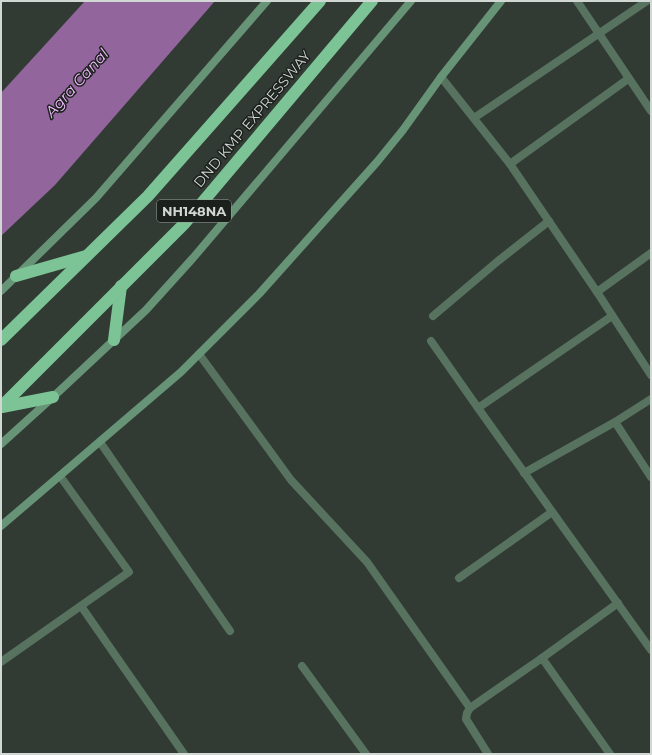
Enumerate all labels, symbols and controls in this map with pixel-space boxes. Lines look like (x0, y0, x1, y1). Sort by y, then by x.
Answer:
water label: Agra Canal (40, 44, 112, 122)
street label: DND KMP EXPRESSWAY (189, 47, 315, 191)
road number: NH148NA (157, 200, 231, 222)

